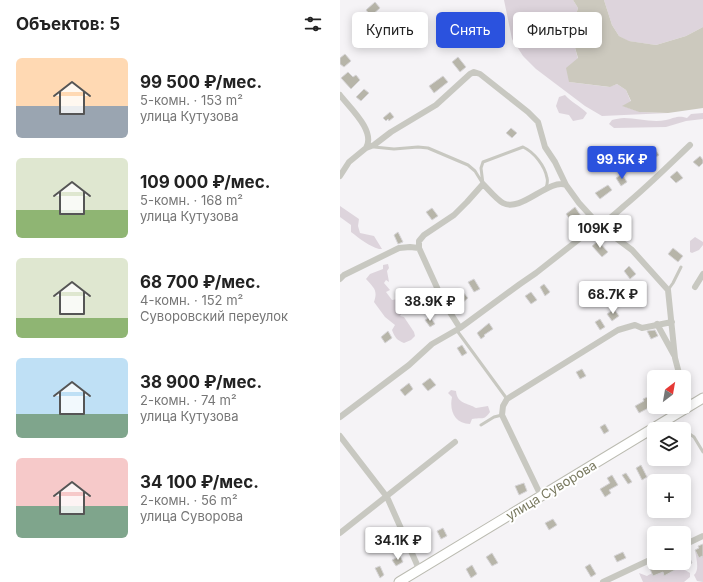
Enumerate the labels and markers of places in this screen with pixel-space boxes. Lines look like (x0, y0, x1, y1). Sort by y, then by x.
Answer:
pin: 99.5K ₽ (585, 146, 659, 180)
pin: 109K ₽ (567, 215, 633, 249)
pin: 68.7K ₽ (576, 281, 650, 315)
pin: 38.9K ₽ (393, 288, 467, 322)
pin: 34.1K ₽ (361, 527, 435, 561)

